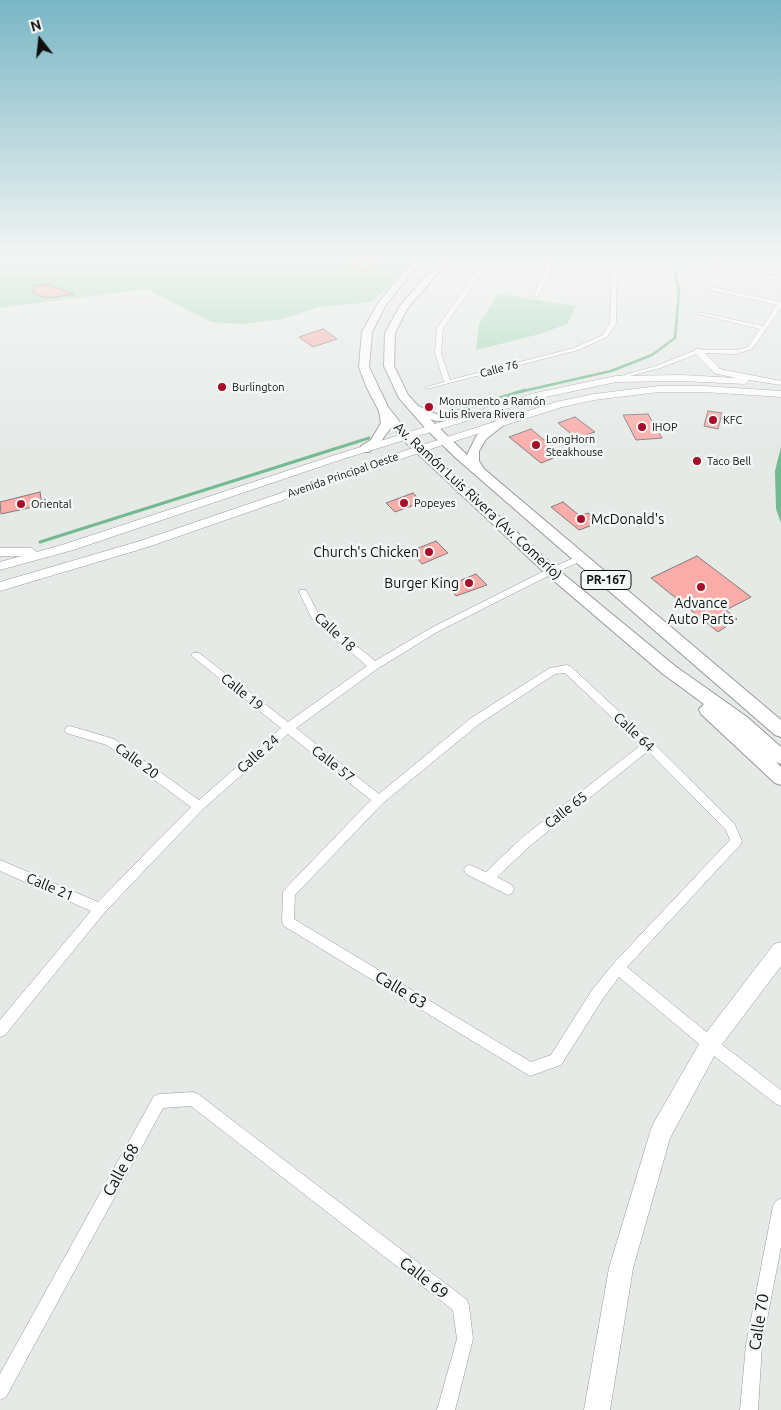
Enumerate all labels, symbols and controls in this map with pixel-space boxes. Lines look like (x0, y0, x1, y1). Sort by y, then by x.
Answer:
north arrow (15, 15, 65, 65)
text: N (29, 16, 43, 35)
street label: Calle 76 (478, 358, 520, 380)
place label: Burlington (232, 380, 285, 394)
marker: Burlington (216, 381, 228, 393)
place label: Monumento a Ramón Luis Rivera Rivera (439, 394, 546, 420)
marker: Monumento a Ramón Luis Rivera Rivera (423, 401, 435, 413)
place label: KFC (723, 413, 742, 427)
marker: KFC (707, 414, 719, 426)
street label: Av. Ramón Luis Rivera (Av. Comerío) (391, 419, 565, 583)
place label: IHOP (652, 420, 678, 434)
marker: IHOP (636, 421, 648, 433)
place label: LongHorn Steakhouse (546, 432, 603, 458)
marker: LongHorn Steakhouse (530, 439, 542, 451)
street label: Avenida Principal Oeste (286, 450, 400, 500)
place label: Taco Bell (707, 454, 751, 468)
marker: Taco Bell (691, 455, 703, 467)
place label: Popeyes (414, 496, 456, 510)
place label: Oriental (31, 497, 72, 511)
marker: Popeyes (398, 497, 410, 509)
marker: Oriental (15, 498, 27, 510)
place label: McDonald's (591, 511, 664, 527)
marker: McDonald's (575, 513, 587, 525)
place label: Church's Chicken (313, 544, 419, 560)
marker: Church's Chicken (423, 546, 435, 558)
road number: PR-167 (581, 570, 631, 590)
place label: Burger King (384, 575, 459, 591)
marker: Burger King (463, 577, 475, 589)
marker: Advance Auto Parts (695, 581, 707, 593)
place label: Advance Auto Parts (668, 595, 734, 628)
street label: Calle 18 (311, 609, 359, 655)
street label: Calle 19 (217, 670, 267, 714)
street label: Calle 64 (610, 709, 658, 755)
street label: Calle 24 (234, 731, 282, 777)
street label: Calle 20 (112, 740, 162, 782)
street label: Calle 57 (308, 742, 358, 786)
street label: Calle 65 (541, 788, 591, 832)
street label: Calle 21 (24, 870, 76, 904)
street label: Calle 63 (372, 967, 430, 1013)
street label: Calle 68 (99, 1140, 143, 1200)
street label: Calle 69 (396, 1253, 452, 1303)
street label: Calle 70 (745, 1292, 773, 1352)

